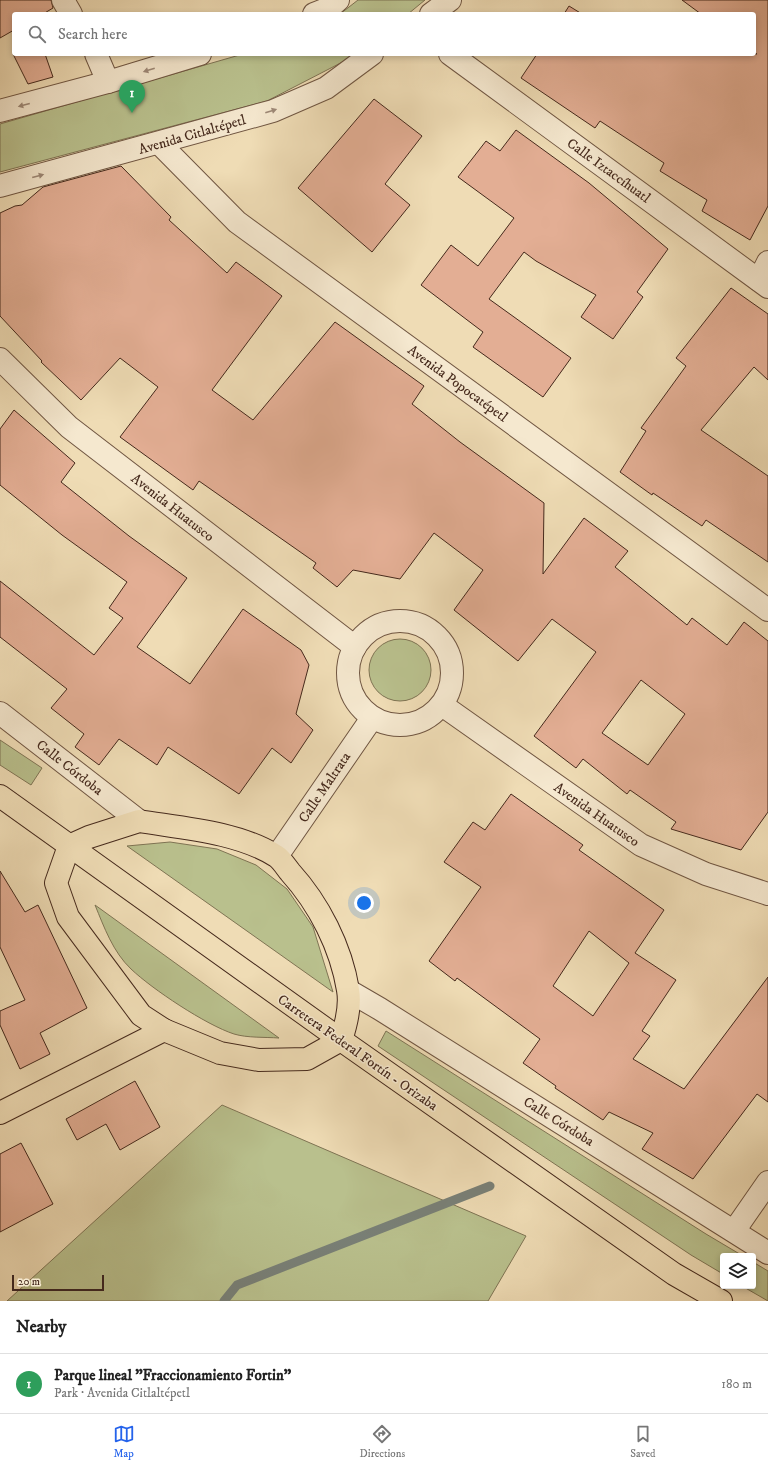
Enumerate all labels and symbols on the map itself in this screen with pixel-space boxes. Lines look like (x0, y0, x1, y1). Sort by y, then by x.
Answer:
one-way arrow (143, 67, 155, 73)
pin: 1 (119, 80, 145, 113)
one-way arrow (18, 102, 30, 108)
one-way arrow (265, 108, 277, 114)
street label: Avenida Citlaltépetl (137, 111, 249, 159)
street label: Calle Iztaccíhuatl (563, 134, 654, 208)
one-way arrow (32, 173, 44, 179)
street label: Avenida Popocatépetl (404, 341, 512, 427)
street label: Avenida Huatusco (127, 470, 218, 546)
street label: Calle Córdoba (32, 736, 106, 800)
street label: Calle Maltrata (295, 749, 355, 826)
street label: Avenida Huatusco (550, 779, 643, 851)
your location (354, 893, 374, 913)
street label: Carretera Federal Fortín - Orizaba (274, 991, 441, 1115)
street label: Calle Córdoba (520, 1093, 597, 1151)
scale bar (12, 1273, 104, 1292)

